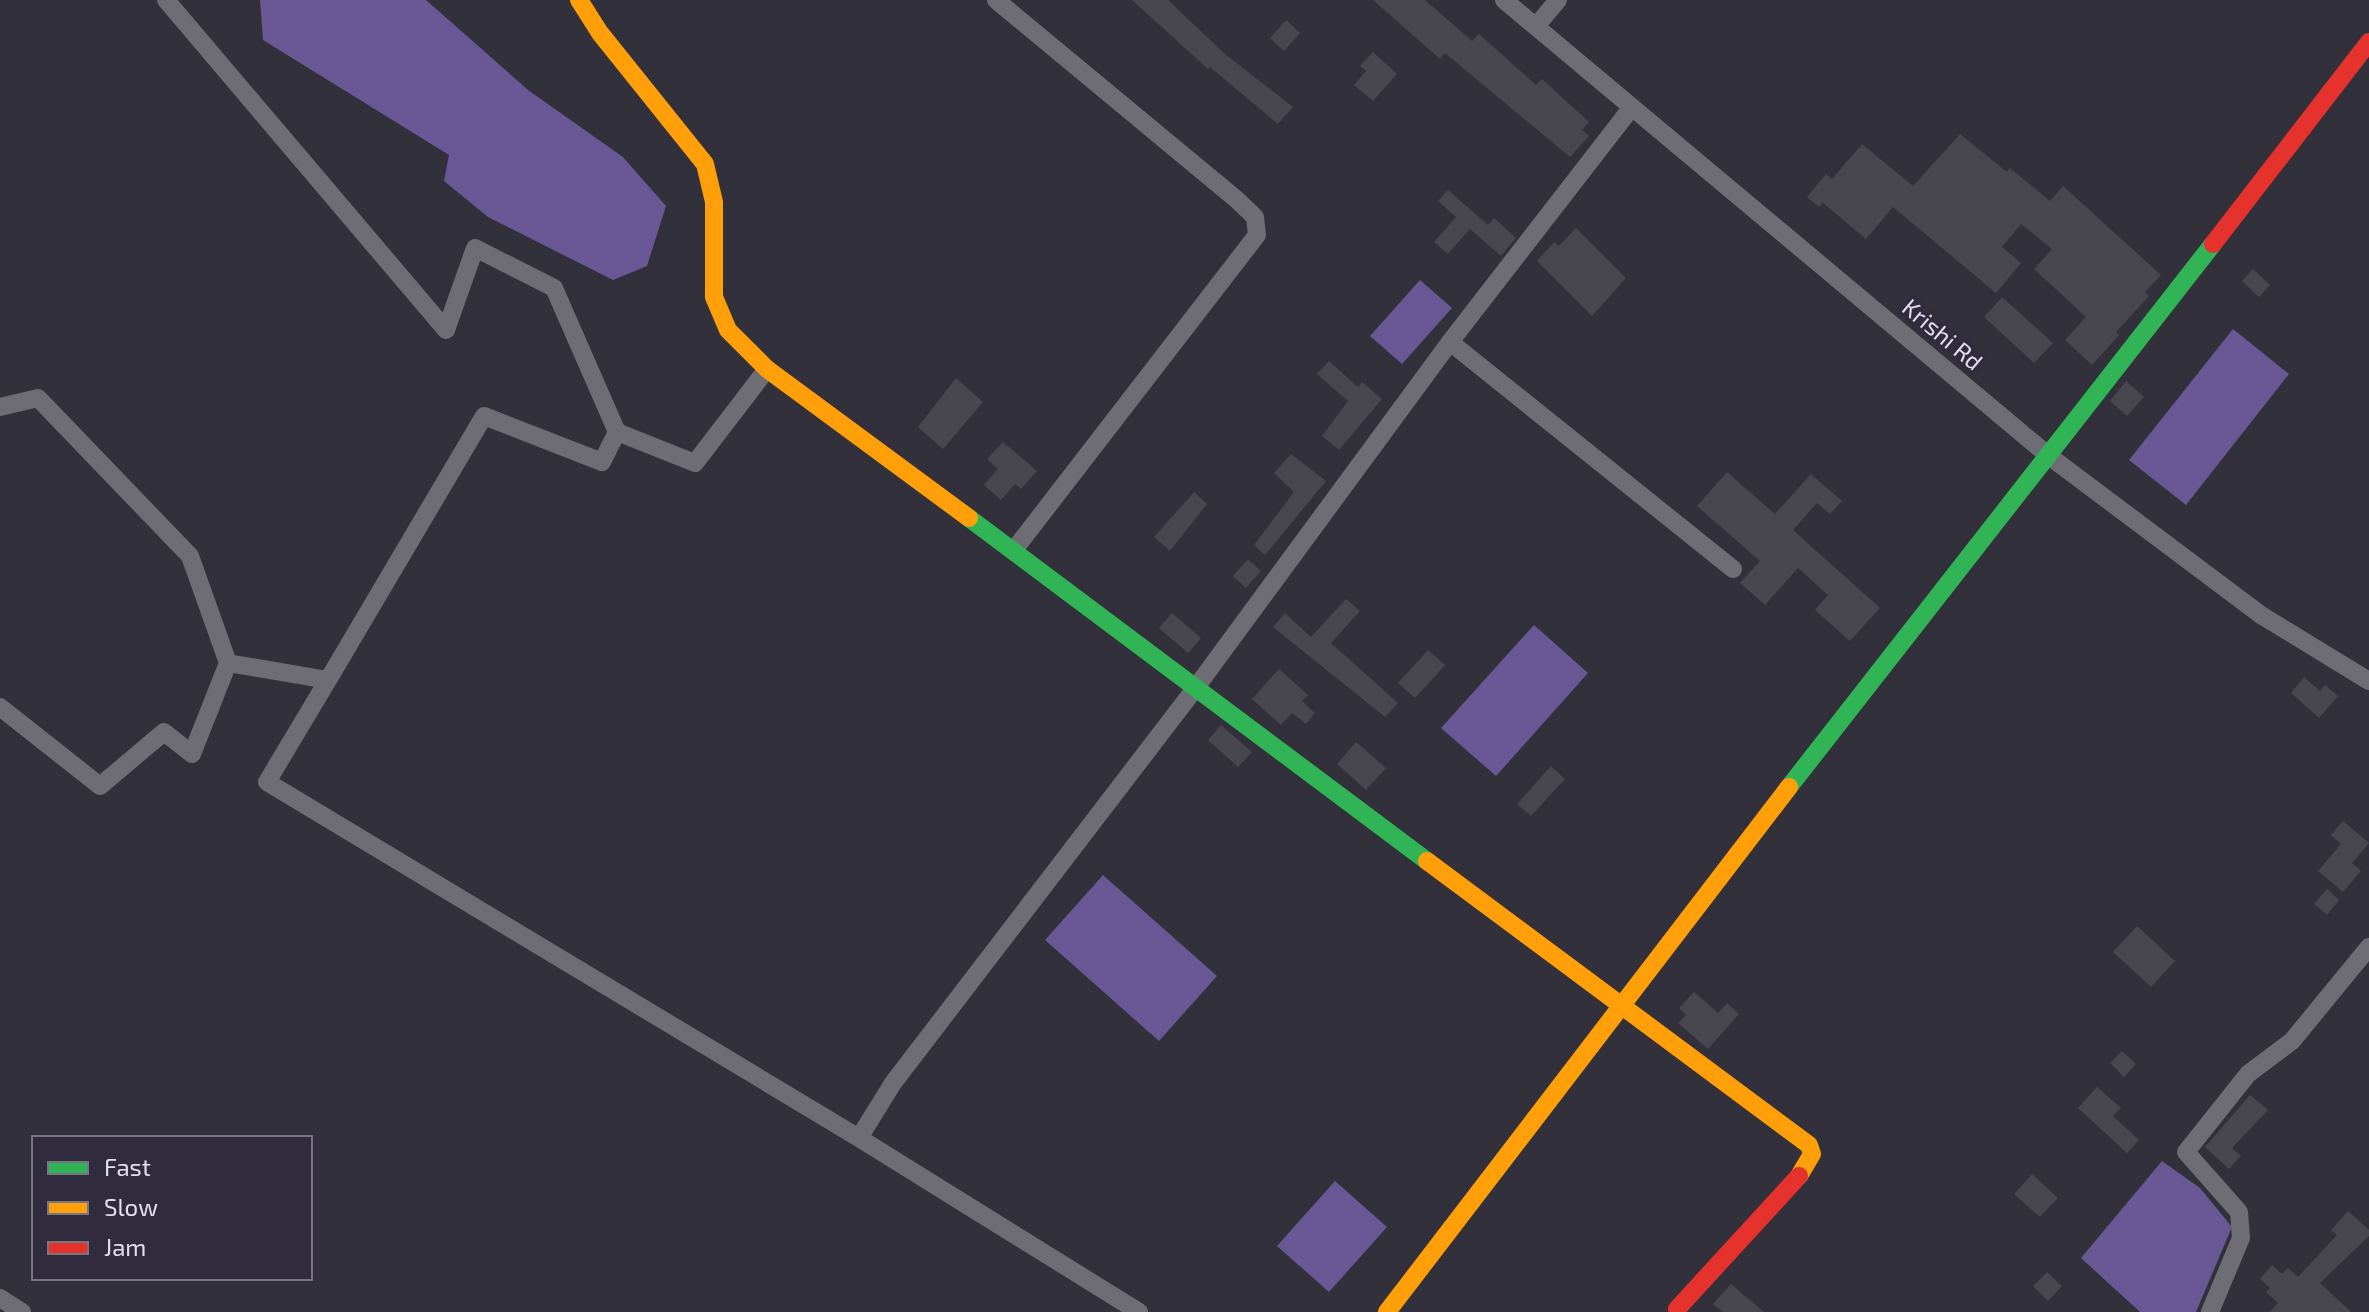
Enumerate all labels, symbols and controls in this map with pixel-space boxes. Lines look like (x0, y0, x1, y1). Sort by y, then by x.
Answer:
street label: Krishi Rd (1897, 292, 1989, 376)
legend (32, 1136, 312, 1280)
text: Fast (104, 1152, 151, 1181)
text: Slow (104, 1192, 158, 1221)
text: Jam (104, 1232, 146, 1261)

